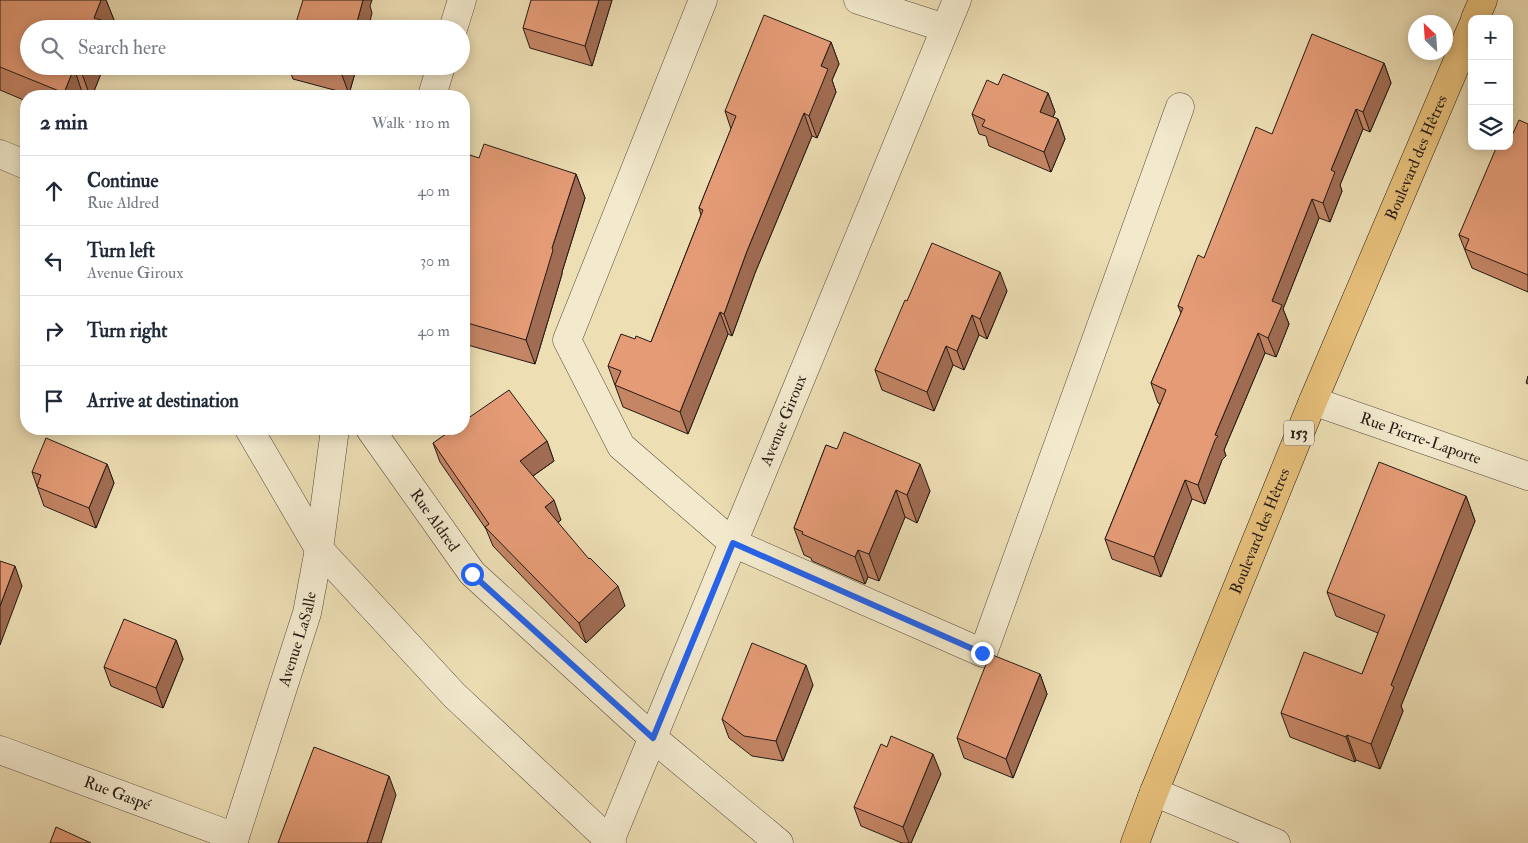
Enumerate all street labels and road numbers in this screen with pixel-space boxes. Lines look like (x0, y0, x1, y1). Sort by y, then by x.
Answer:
street label: Boulevard des Hêtres (1381, 92, 1452, 223)
street label: Avenue Giroux (756, 372, 811, 470)
street label: Rue Pierre-Laporte (1357, 408, 1484, 469)
road number: 153 (1284, 420, 1314, 446)
street label: Boulevard des Hêtres (1226, 465, 1295, 597)
street label: Rue Aldred (406, 485, 464, 556)
street label: Avenue LaSalle (274, 590, 321, 690)
street label: Rue Gaspé (81, 772, 154, 815)

